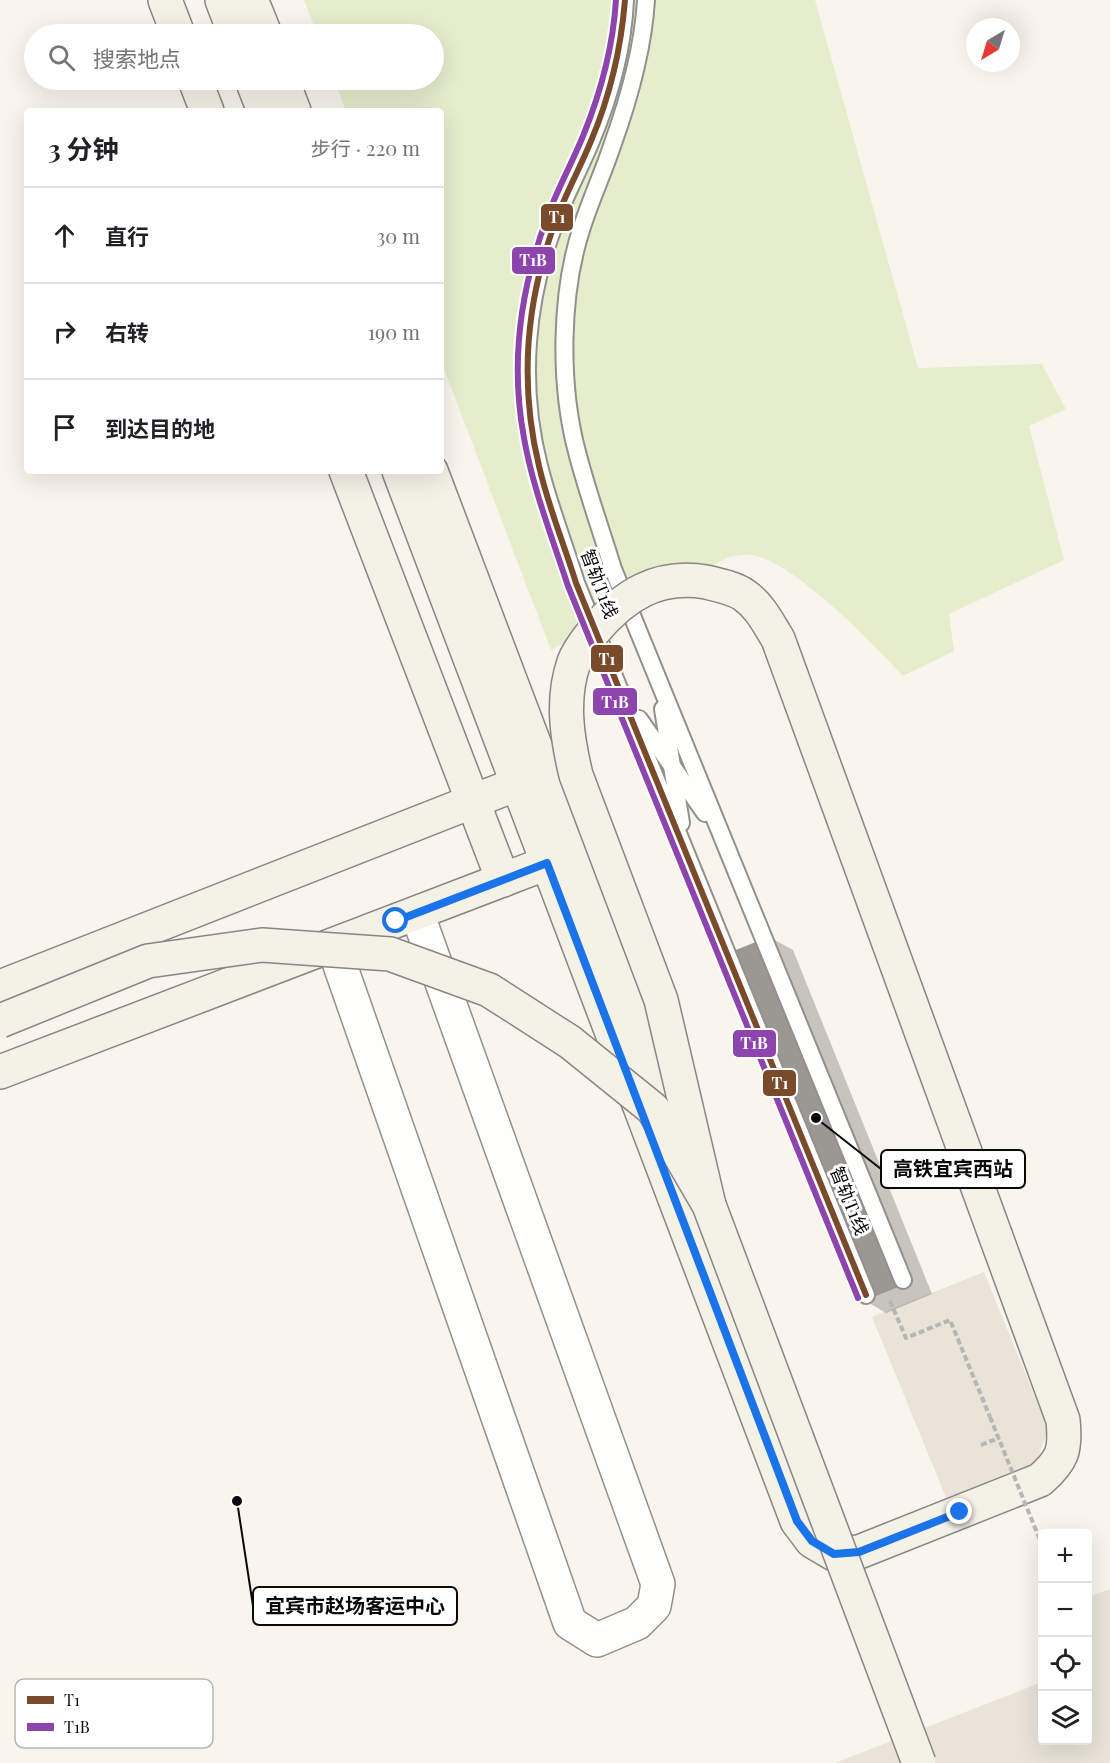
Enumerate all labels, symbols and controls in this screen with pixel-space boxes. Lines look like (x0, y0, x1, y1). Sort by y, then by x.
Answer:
north arrow (966, 18, 1020, 72)
search box (24, 24, 444, 90)
icon: search (45, 41, 78, 74)
text: 搜索地点 (93, 43, 181, 73)
text: 3 分钟 (48, 131, 119, 166)
text: 步行 · 220 m (311, 134, 420, 161)
line badge: T1 (540, 203, 574, 232)
text: T1 (549, 206, 565, 227)
icon: ahead (48, 219, 81, 252)
text: 直行 (105, 221, 149, 251)
text: 30 m (376, 222, 420, 249)
line badge: T1B (511, 246, 556, 275)
text: T1B (519, 249, 547, 270)
icon: right (48, 315, 81, 348)
text: 右转 (105, 317, 149, 347)
text: 190 m (368, 318, 420, 345)
icon: arrive (48, 411, 81, 444)
text: 到达目的地 (105, 413, 215, 443)
street label: 智轨T1线 (576, 546, 624, 621)
line badge: T1 (590, 644, 624, 673)
text: T1 (599, 648, 615, 669)
line badge: T1B (592, 687, 638, 716)
text: T1B (601, 691, 629, 712)
route start (382, 907, 408, 933)
line badge: T1B (732, 1029, 777, 1058)
text: T1B (740, 1032, 768, 1053)
line badge: T1 (762, 1069, 797, 1097)
text: T1 (772, 1072, 788, 1093)
callout: 高铁宜宾西站 (881, 1150, 1025, 1188)
text: 高铁宜宾西站 (893, 1154, 1013, 1181)
street label: 智轨T1线 (825, 1163, 875, 1238)
route end (946, 1498, 972, 1524)
map controls (1038, 1529, 1092, 1745)
button: + (1038, 1529, 1092, 1583)
button: − (1038, 1583, 1092, 1637)
callout: 宜宾市赵场客运中心 (253, 1587, 457, 1625)
text: 宜宾市赵场客运中心 (265, 1591, 445, 1618)
button: locate (1038, 1637, 1092, 1691)
legend (15, 1679, 213, 1748)
text: T1 (64, 1689, 80, 1710)
button: layers (1038, 1691, 1092, 1745)
text: T1B (64, 1716, 90, 1737)

